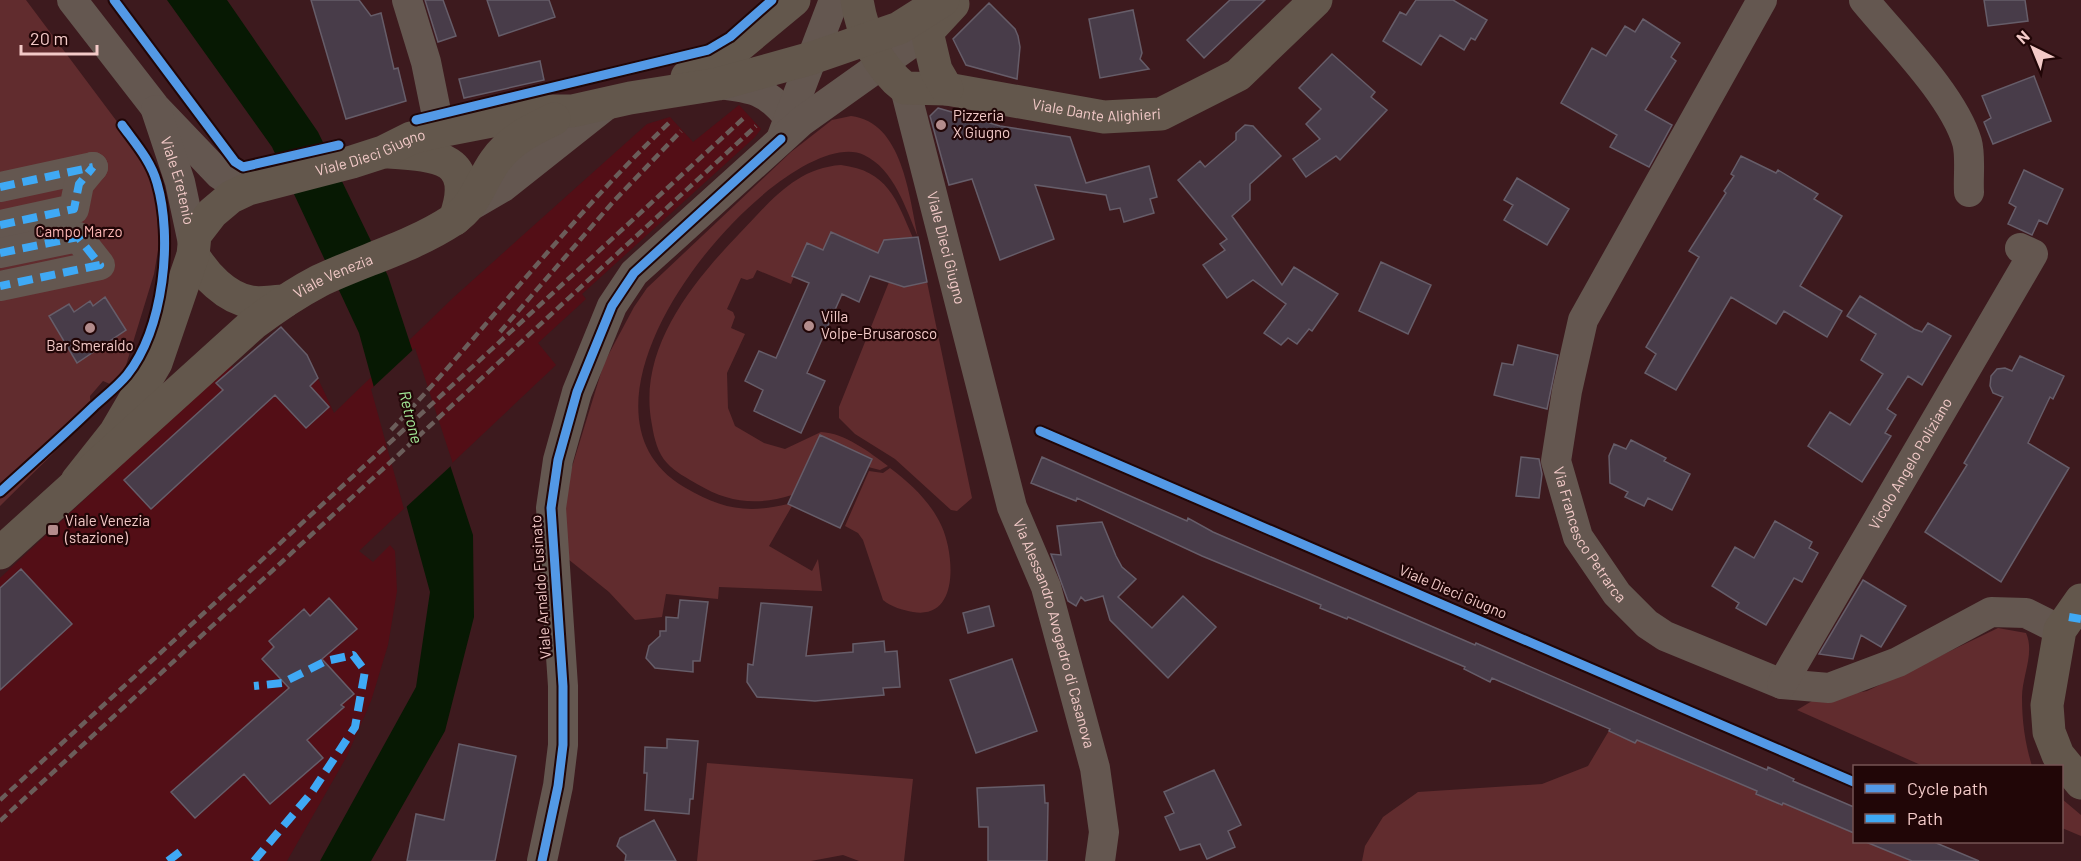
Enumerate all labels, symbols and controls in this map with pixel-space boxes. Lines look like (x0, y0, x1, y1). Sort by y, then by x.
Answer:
scale bar (21, 18, 98, 56)
north arrow (2003, 18, 2063, 78)
text: N (2012, 26, 2033, 47)
text: 20 m (30, 27, 68, 49)
street label: Viale Dante Alighieri (1031, 94, 1161, 125)
place label: Pizzeria X Giugno (953, 106, 1010, 141)
marker: Pizzeria X Giugno (934, 118, 948, 132)
street label: Viale Dieci Giugno (313, 125, 427, 179)
street label: Viale Eretenio (157, 134, 199, 226)
street label: Viale Dieci Giugno (924, 189, 970, 306)
park label: Campo Marzo (35, 222, 123, 240)
street label: Viale Venezia (290, 249, 375, 302)
place label: Villa Volpe-Brusarosco (821, 307, 937, 342)
marker: Villa Volpe-Brusarosco (802, 319, 816, 333)
marker: Bar Smeraldo (83, 321, 97, 335)
place label: Bar Smeraldo (46, 336, 134, 354)
water label: Retrone (396, 388, 427, 445)
street label: Vicolo Angelo Poliziano (1864, 394, 1955, 532)
street label: Via Francesco Petrarca (1550, 464, 1630, 606)
place label: Viale Venezia (stazione) (64, 511, 150, 546)
street label: Viale Arnaldo Fusinato (526, 514, 554, 660)
street label: Via Alessandro Avogadro di Casanova (1010, 516, 1099, 750)
marker: Viale Venezia (stazione) (46, 523, 60, 537)
street label: Viale Dieci Giugno (1397, 560, 1510, 622)
legend (1853, 765, 2063, 843)
text: Cycle path (1907, 777, 1988, 799)
text: Path (1907, 807, 1943, 829)

